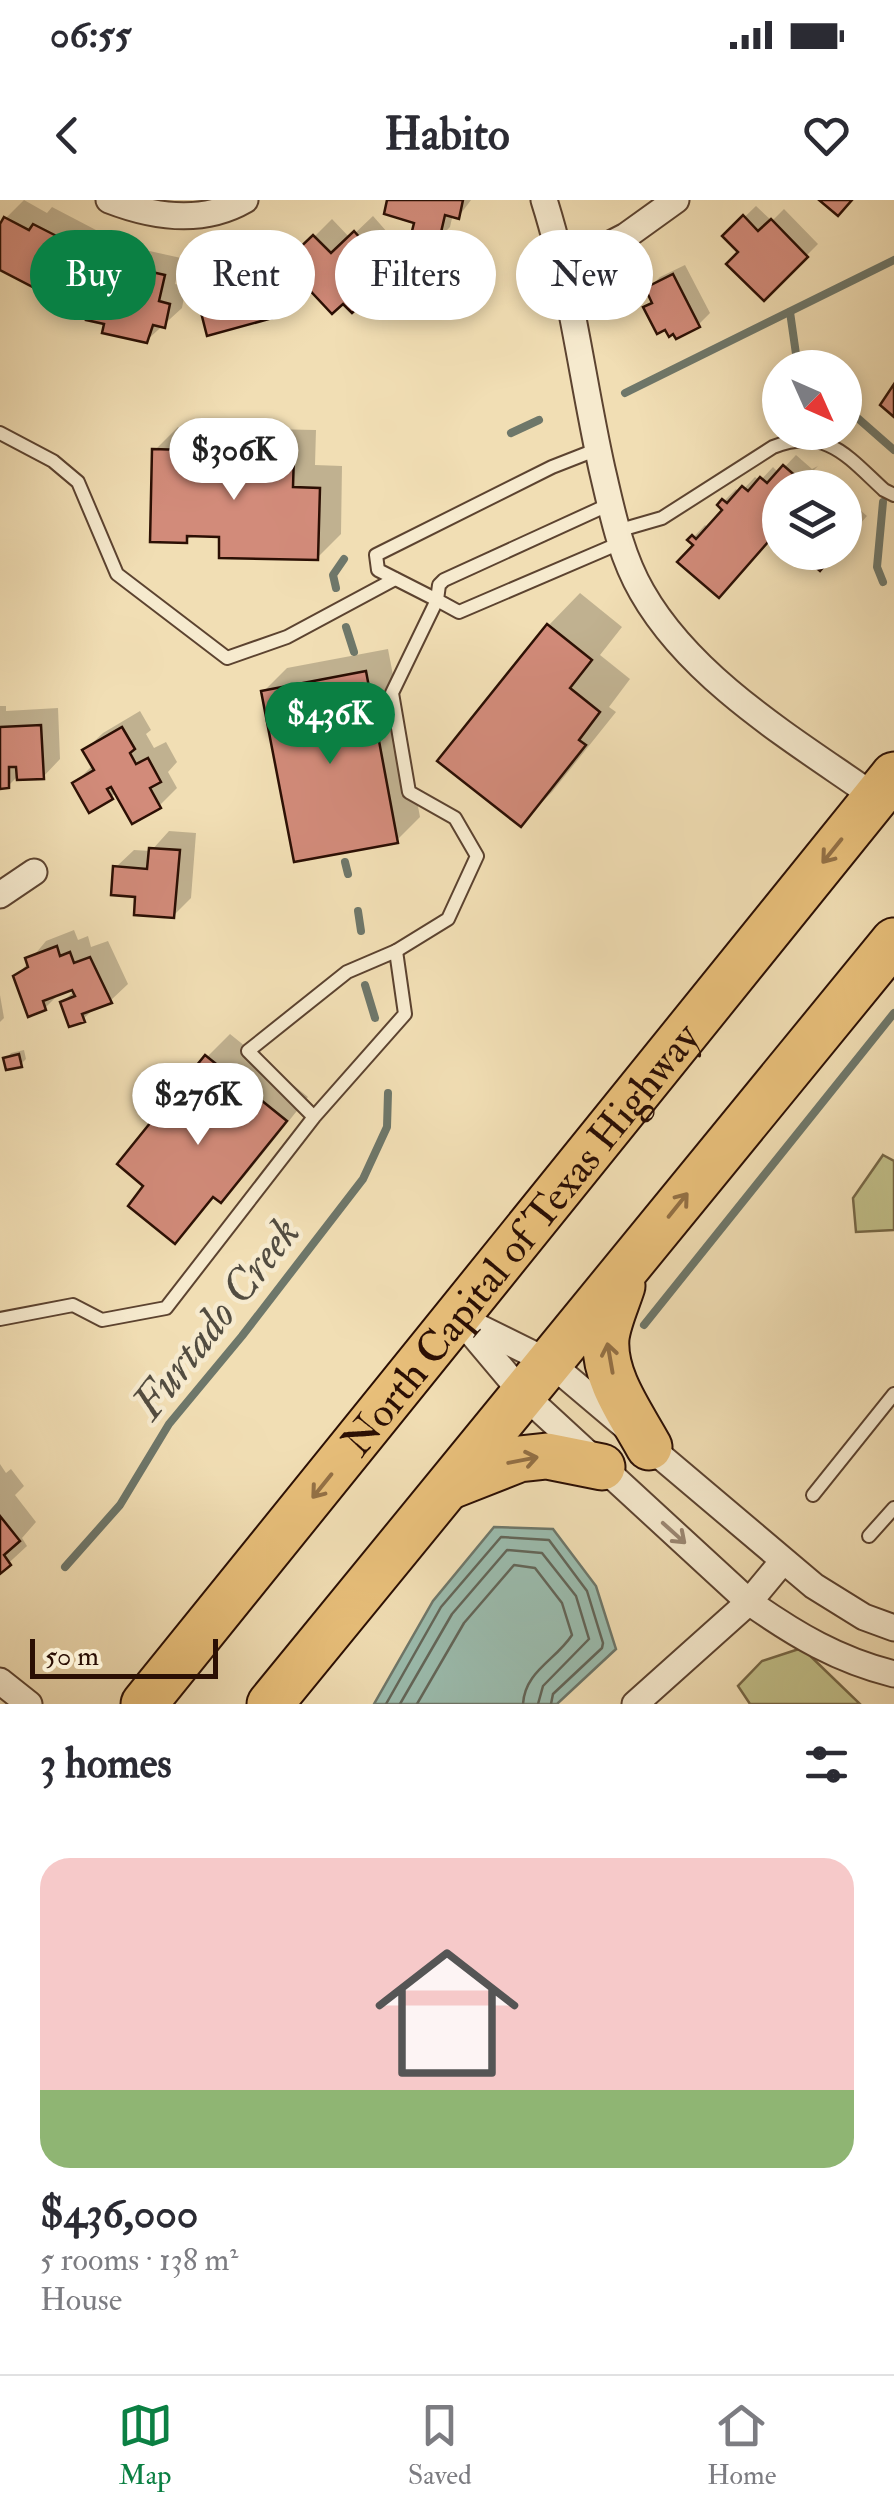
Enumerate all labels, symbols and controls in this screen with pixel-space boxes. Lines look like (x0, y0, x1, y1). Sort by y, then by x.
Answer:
text: 06:55 (50, 11, 131, 59)
text: Habito (384, 107, 510, 163)
icon: back (40, 108, 95, 163)
icon: heart (799, 108, 854, 163)
chip: Buy (30, 230, 156, 320)
chip: Rent (176, 230, 315, 320)
chip: Filters (335, 230, 496, 320)
chip: New (516, 230, 653, 320)
north arrow (762, 350, 862, 450)
map controls (762, 350, 862, 570)
pin: $306K (164, 418, 304, 503)
text: $306K (191, 430, 277, 470)
button: layers (762, 470, 862, 570)
pin: $436K (260, 682, 400, 767)
text: $436K (287, 694, 373, 734)
one-way arrow (821, 837, 843, 863)
street label: North Capital of Texas Highway (331, 1013, 712, 1467)
pin: $276K (128, 1063, 268, 1148)
text: $276K (154, 1075, 242, 1115)
one-way arrow (666, 1192, 688, 1218)
water label: Furtado Creek (119, 1206, 313, 1432)
one-way arrow (600, 1342, 618, 1375)
one-way arrow (506, 1449, 538, 1468)
one-way arrow (312, 1472, 333, 1499)
one-way arrow (661, 1521, 686, 1544)
scale bar (30, 1634, 218, 1678)
text: 50 m (45, 1639, 99, 1674)
icon: filters (799, 1737, 854, 1792)
text: 3 homes (40, 1738, 172, 1790)
icon: home (357, 1923, 537, 2103)
text: $436,000 (40, 2188, 198, 2240)
text: 5 rooms · 138 m² (40, 2240, 238, 2280)
text: House (40, 2280, 122, 2320)
tab: Map (118, 2398, 173, 2493)
tab: Saved (408, 2398, 472, 2493)
tab: Home (707, 2398, 776, 2493)

